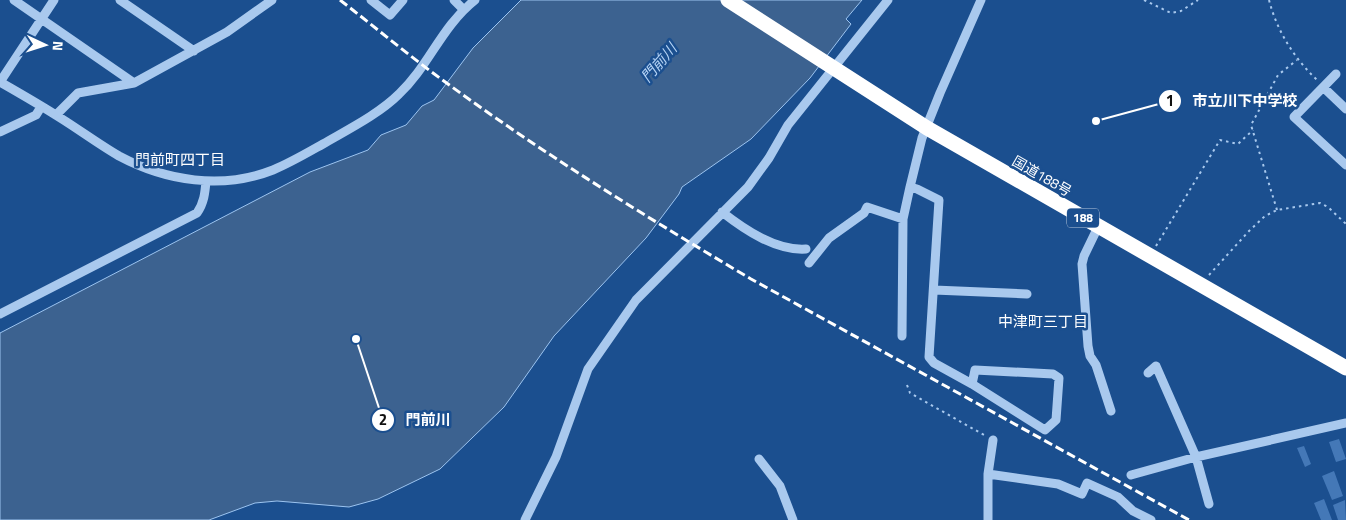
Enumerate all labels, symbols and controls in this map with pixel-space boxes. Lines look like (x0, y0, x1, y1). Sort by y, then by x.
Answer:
north arrow (20, 20, 70, 70)
water label: 門前川 (635, 37, 683, 87)
text: N (48, 40, 69, 52)
callout: 市立川下中学校 (1158, 86, 1308, 116)
text: 1 (1166, 89, 1174, 112)
text: 市立川下中学校 (1192, 89, 1298, 112)
district label: 門前町四丁目 (135, 148, 225, 171)
street label: 国道188号 (1009, 150, 1076, 201)
road number: 188 (1067, 208, 1099, 228)
district label: 中津町三丁目 (998, 310, 1088, 333)
callout: 門前川 (370, 405, 460, 435)
text: 2 (379, 408, 387, 431)
text: 門前川 (405, 408, 451, 431)

